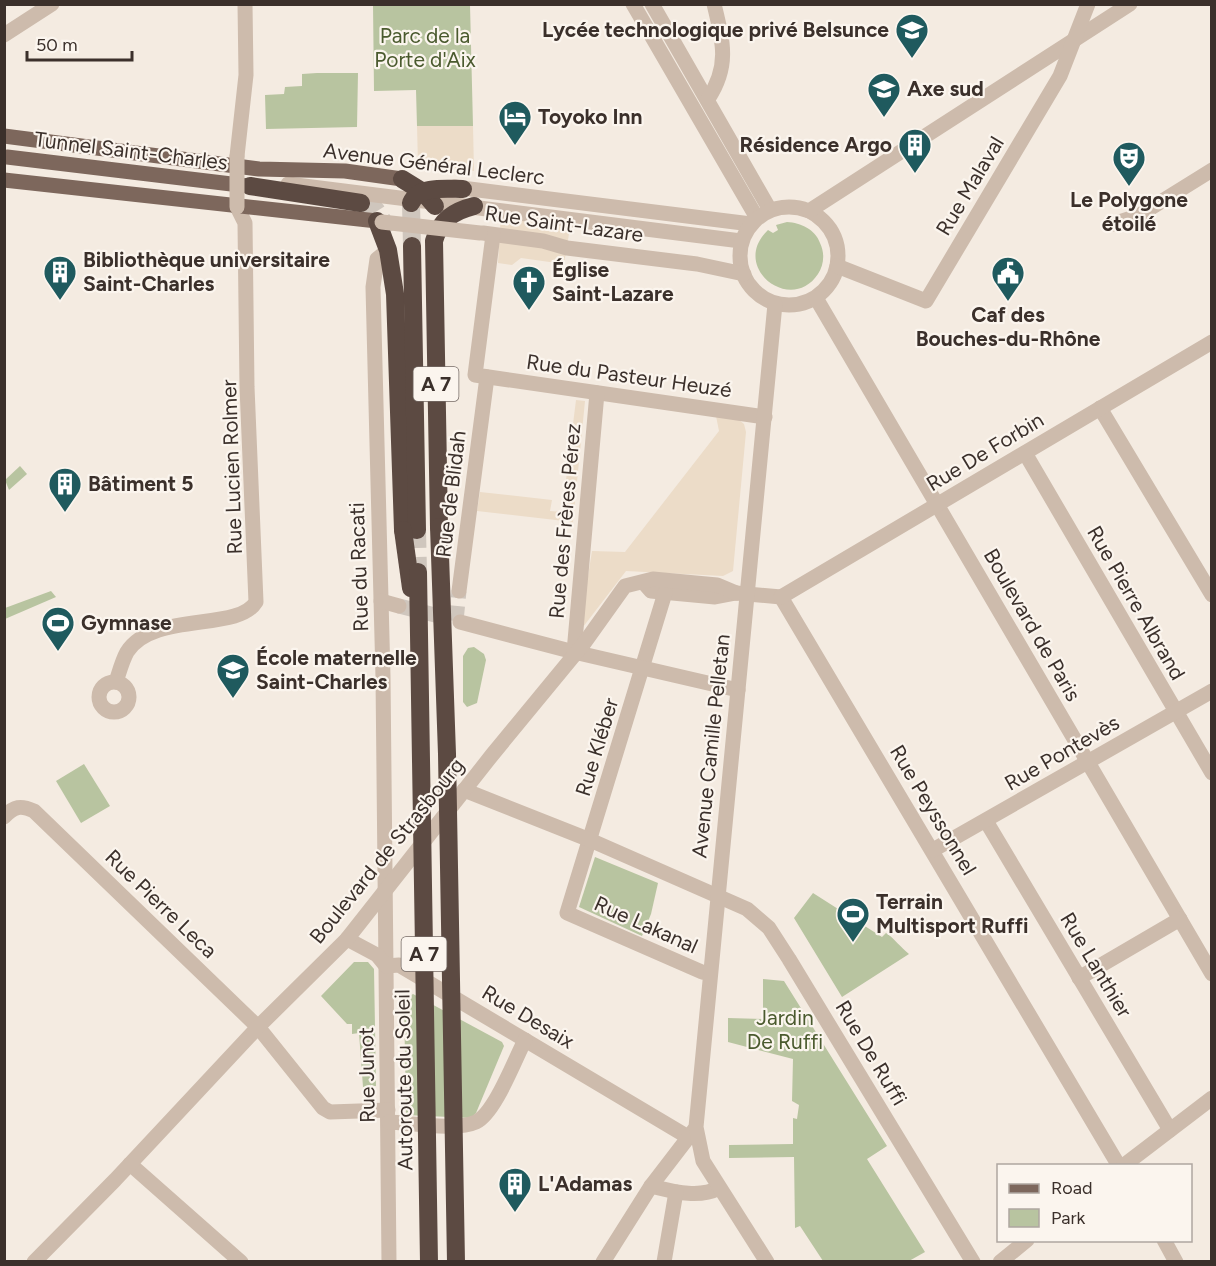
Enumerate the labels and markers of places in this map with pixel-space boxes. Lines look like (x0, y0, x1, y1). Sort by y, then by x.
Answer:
school or university icon: Lycée technologique privé Belsunce (894, 12, 930, 59)
place label: Lycée technologique privé Belsunce (542, 17, 889, 42)
school or university icon: Axe sud (866, 71, 902, 118)
place label: Axe sud (907, 76, 984, 101)
hotel icon: Toyoko Inn (497, 99, 533, 146)
place label: Toyoko Inn (538, 104, 642, 129)
building icon: Résidence Argo (897, 127, 933, 174)
place label: Résidence Argo (740, 132, 892, 157)
theatre icon: Le Polygone étoilé (1111, 140, 1147, 187)
place label: Le Polygone étoilé (1070, 187, 1188, 236)
place label: Bibliothèque universitaire Saint-Charles (83, 247, 330, 296)
building icon: Bibliothèque universitaire Saint-Charles (42, 254, 78, 301)
public building icon: Caf des Bouches-du-Rhône (990, 255, 1026, 302)
place label: Église Saint-Lazare (552, 257, 674, 306)
church icon: Église Saint-Lazare (511, 264, 547, 311)
place label: Caf des Bouches-du-Rhône (916, 302, 1101, 351)
building icon: Bâtiment 5 (47, 466, 83, 513)
place label: Bâtiment 5 (88, 471, 193, 496)
sports icon: Gymnase (40, 605, 76, 652)
place label: Gymnase (81, 610, 172, 635)
place label: École maternelle Saint-Charles (256, 645, 417, 694)
school or university icon: École maternelle Saint-Charles (215, 652, 251, 699)
place label: Terrain Multisport Ruffi (876, 889, 1029, 938)
sports icon: Terrain Multisport Ruffi (835, 896, 871, 943)
building icon: L'Adamas (497, 1166, 533, 1213)
place label: L'Adamas (538, 1171, 632, 1196)

